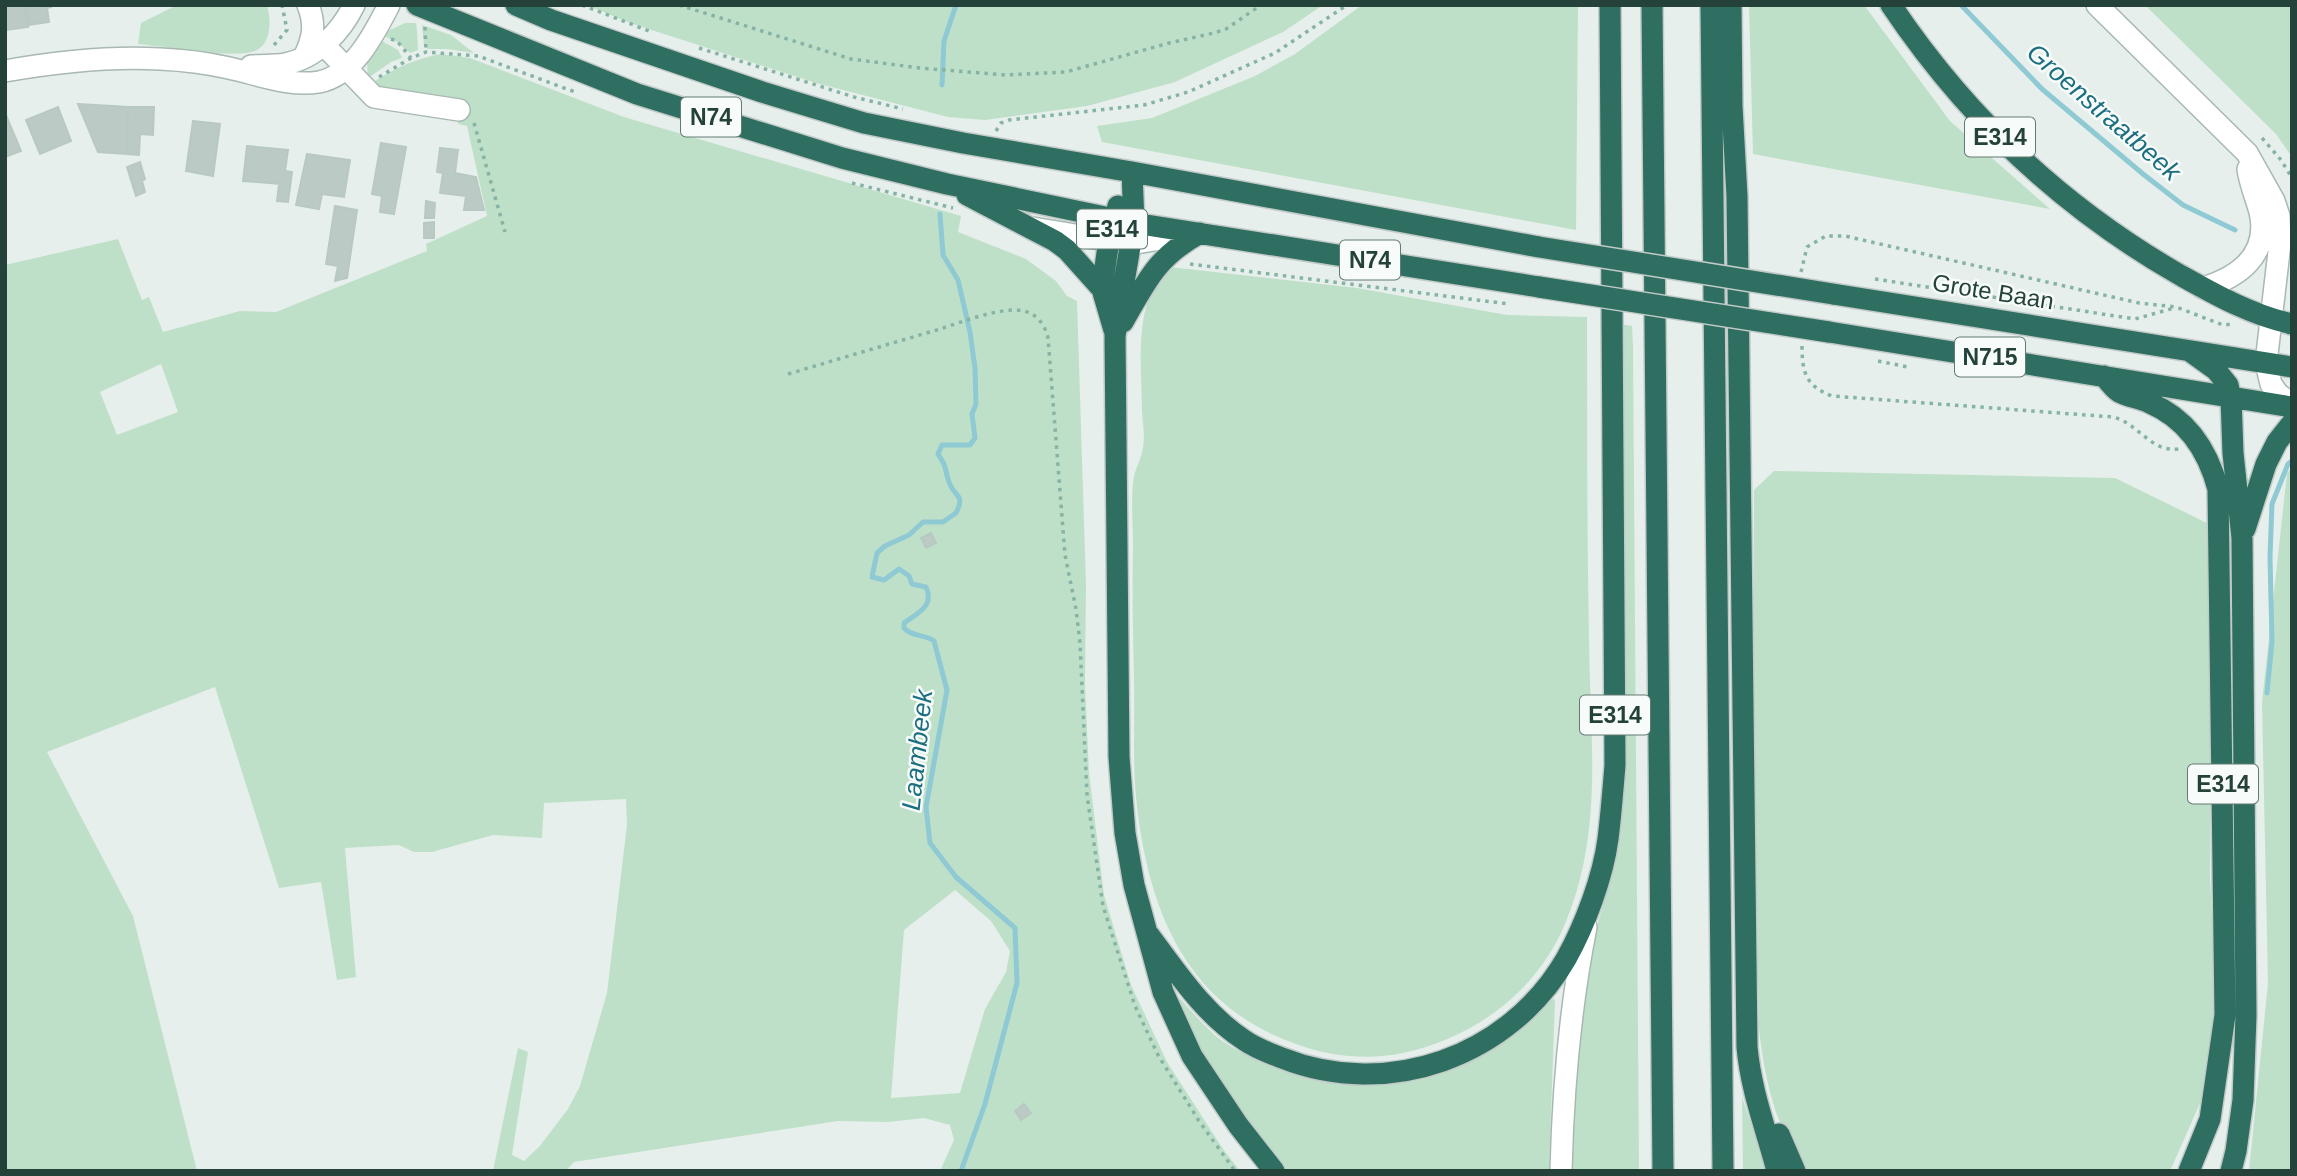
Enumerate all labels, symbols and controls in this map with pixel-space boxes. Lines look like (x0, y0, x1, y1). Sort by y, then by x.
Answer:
water label: Groenstraatbeek (2021, 37, 2188, 188)
road number: N74 (681, 98, 741, 136)
road number: E314 (1965, 118, 2035, 156)
road number: E314 (1077, 210, 1147, 248)
road number: N74 (1340, 241, 1400, 280)
street label: Grote Baan (1930, 269, 2056, 314)
road number: N715 (1955, 338, 2025, 376)
water label: Laambeek (896, 686, 938, 812)
road number: E314 (1580, 695, 1650, 734)
road number: E314 (2188, 764, 2258, 804)

